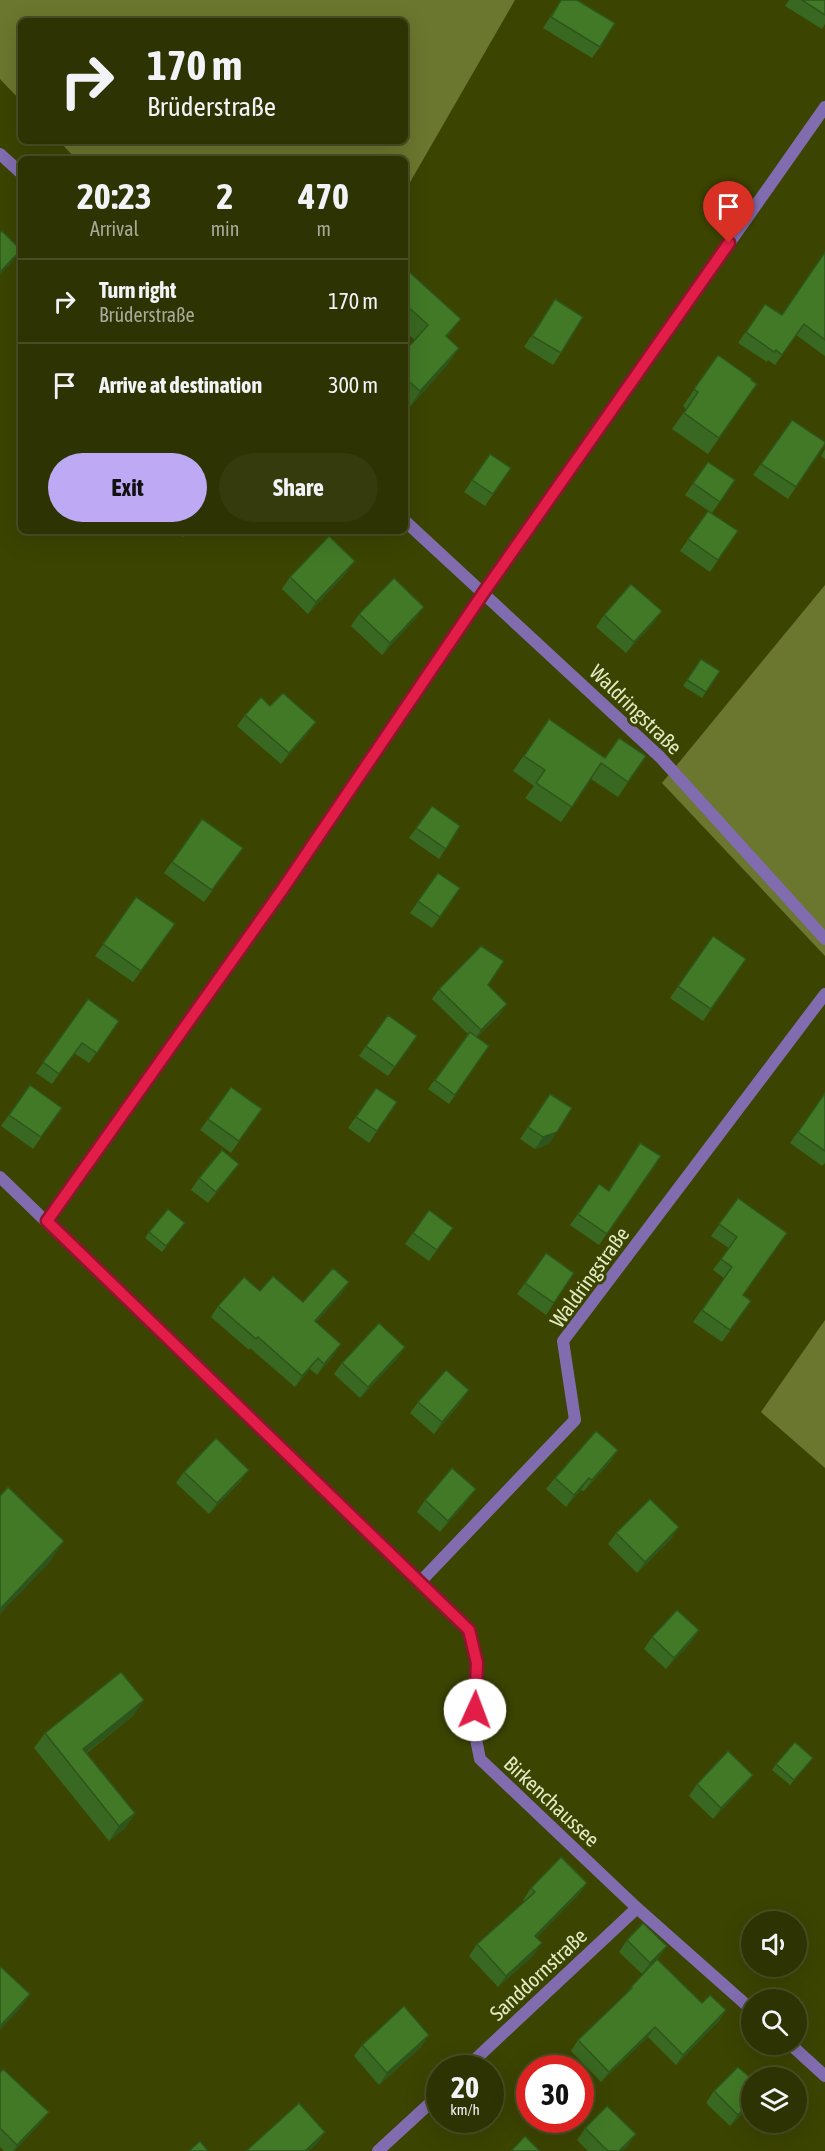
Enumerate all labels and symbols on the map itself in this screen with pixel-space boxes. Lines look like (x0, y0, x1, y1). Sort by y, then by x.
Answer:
pin (703, 181, 754, 243)
street label: Waldringstraße (585, 659, 687, 759)
street label: Waldringstraße (545, 1222, 633, 1332)
position arrow (443, 1678, 507, 1742)
street label: Birkenchaussee (500, 1751, 604, 1851)
street label: Sanddornstraße (485, 1923, 591, 2025)
speed limit sign: 30 (516, 2055, 594, 2133)

